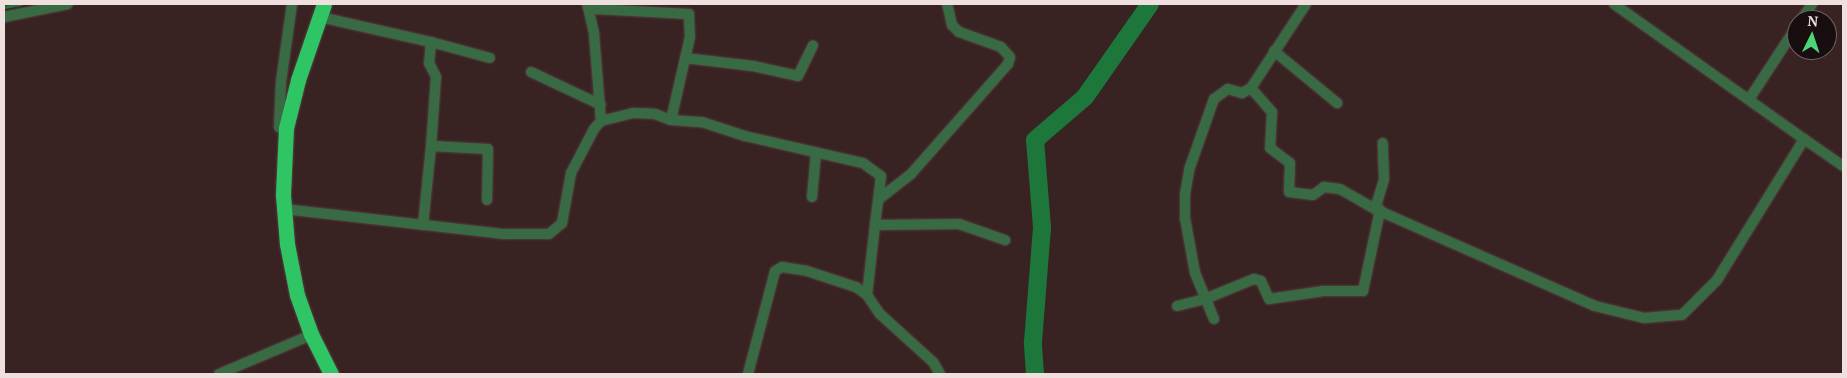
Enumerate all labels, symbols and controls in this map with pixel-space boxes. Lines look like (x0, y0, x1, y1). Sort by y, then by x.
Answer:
north arrow (1787, 10, 1837, 60)
text: N (1807, 11, 1819, 30)

